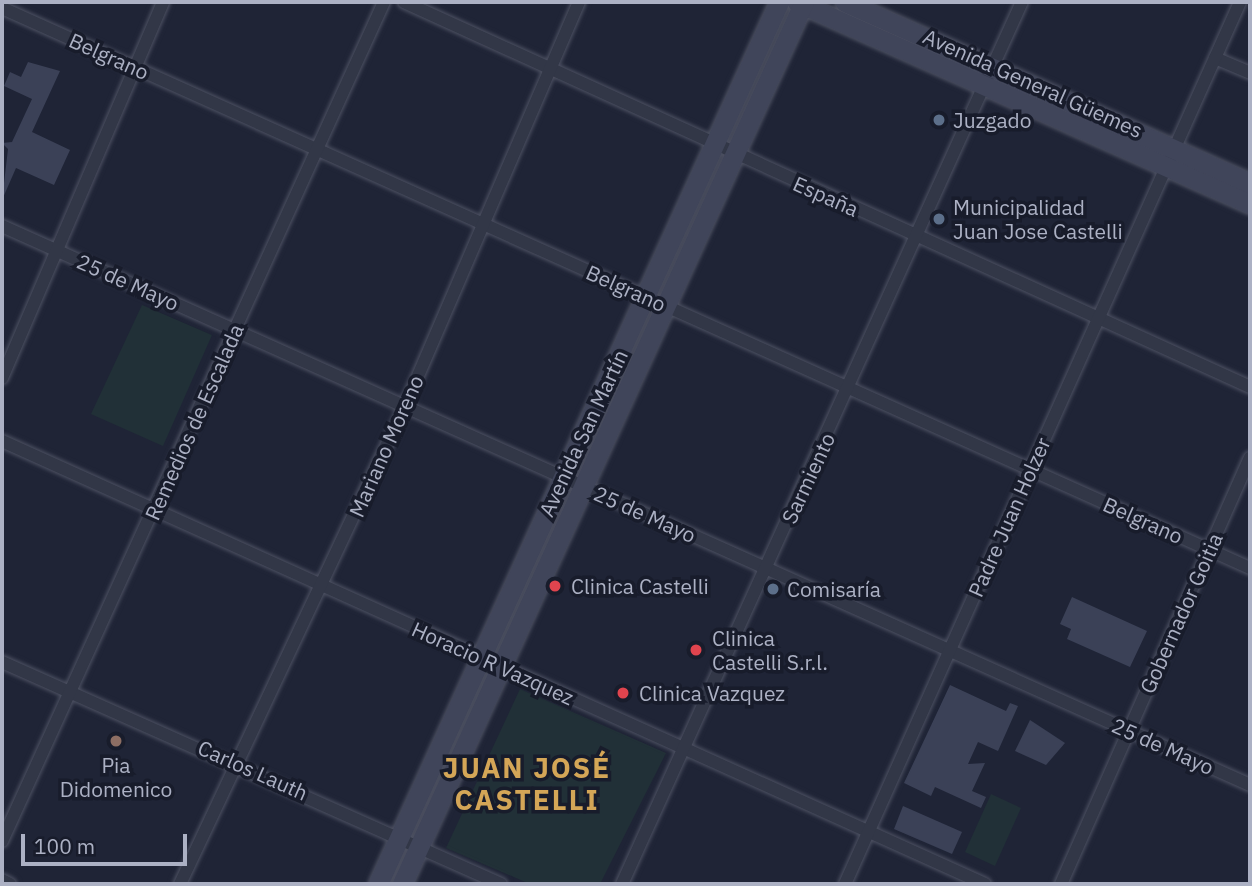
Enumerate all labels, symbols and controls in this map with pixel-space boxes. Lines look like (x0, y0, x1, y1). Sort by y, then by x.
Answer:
street label: Avenida General Güemes (919, 23, 1147, 143)
street label: Belgrano (65, 27, 153, 85)
place label: Juzgado (953, 107, 1032, 133)
marker: Juzgado (931, 112, 947, 128)
street label: España (789, 170, 863, 222)
place label: Municipalidad Juan Jose Castelli (953, 194, 1123, 244)
marker: Municipalidad Juan Jose Castelli (931, 211, 947, 227)
street label: 25 de Mayo (73, 248, 183, 316)
street label: Belgrano (582, 259, 670, 317)
street label: Remedios de Escalada (139, 320, 249, 524)
street label: Avenida San Martín (533, 346, 633, 520)
street label: Mariano Moreno (343, 371, 429, 521)
street label: Sarmiento (776, 429, 840, 527)
street label: Padre Juan Holzer (963, 433, 1055, 601)
street label: 25 de Mayo (590, 480, 700, 548)
street label: Belgrano (1099, 491, 1187, 549)
street label: Gobernador Goitia (1134, 529, 1228, 697)
place label: Clinica Castelli (571, 573, 709, 599)
marker: Clinica Castelli (545, 576, 565, 596)
place label: Comisaría (787, 576, 881, 602)
marker: Comisaría (765, 581, 781, 597)
street label: Horacio R Vazquez (408, 616, 578, 710)
place label: Clinica Castelli S.r.l. (712, 625, 828, 675)
marker: Clinica Castelli S.r.l. (686, 640, 706, 660)
place label: Clinica Vazquez (639, 680, 785, 706)
marker: Clinica Vazquez (613, 683, 633, 703)
street label: 25 de Mayo (1108, 712, 1218, 780)
marker: Pia Didomenico (108, 733, 124, 749)
street label: Carlos Lauth (194, 735, 312, 805)
district label: JUAN JOSÉ CASTELLI (444, 751, 610, 817)
place label: Pia Didomenico (60, 752, 172, 802)
scale bar (24, 820, 191, 864)
text: 100 m (34, 832, 95, 860)

